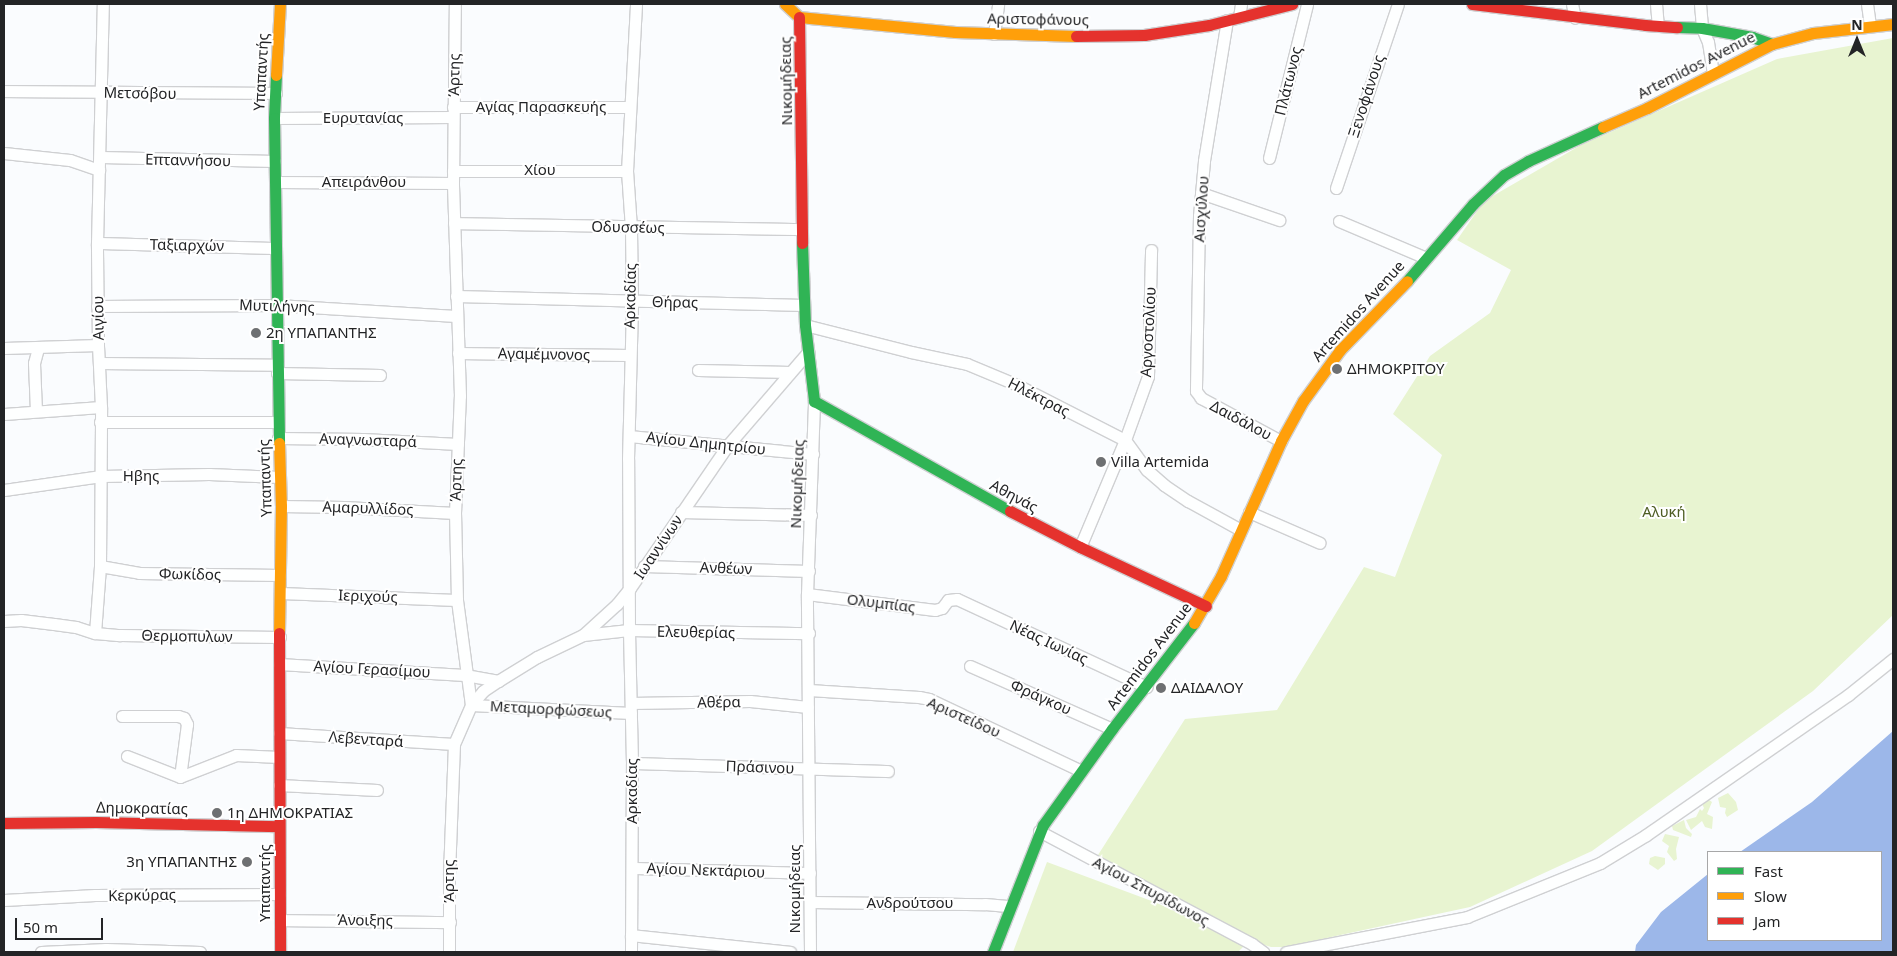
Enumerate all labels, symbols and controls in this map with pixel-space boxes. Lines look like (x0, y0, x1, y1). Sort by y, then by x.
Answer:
street label: Αριστοφάνους (987, 9, 1089, 29)
north arrow (1832, 15, 1882, 65)
text: N (1851, 15, 1863, 34)
street label: Artemidos Avenue (1634, 28, 1758, 102)
street label: Υπαπαντής (250, 33, 272, 111)
street label: Νικομήδειας (776, 36, 796, 126)
street label: Πλάτωνος (1271, 45, 1305, 117)
street label: Ξενοφάνους (1344, 52, 1388, 140)
street label: Άρτης (445, 53, 463, 97)
street label: Μετσόβου (103, 83, 177, 103)
street label: Αγίας Παρασκευής (476, 98, 606, 116)
street label: Ευρυτανίας (323, 109, 403, 127)
street label: Επταννήσου (145, 150, 231, 170)
street label: Χίου (524, 161, 556, 179)
street label: Απειράνθου (322, 173, 406, 191)
street label: Αισχύλου (1190, 175, 1212, 243)
street label: Οδυσσέως (591, 217, 665, 237)
street label: Ταξιαρχών (150, 235, 224, 255)
street label: Artemidos Avenue (1308, 257, 1408, 365)
street label: Αρκαδίας (620, 263, 640, 329)
street label: Αργοστολίου (1137, 286, 1159, 378)
street label: Θήρας (652, 293, 698, 311)
street label: Αιγίου (89, 295, 107, 341)
street label: Μυτιλήνης (239, 296, 315, 316)
place label: 2η ΥΠΑΠΑΝΤΗΣ (266, 324, 377, 342)
marker: 2η ΥΠΑΠΑΝΤΗΣ (250, 327, 262, 339)
street label: Αγαμέμνονος (498, 344, 590, 364)
place label: ΔΗΜΟΚΡΙΤΟΥ (1347, 360, 1445, 378)
marker: ΔΗΜΟΚΡΙΤΟΥ (1331, 363, 1343, 375)
street label: Ηλέκτρας (1005, 374, 1073, 420)
street label: Δαιδάλου (1207, 396, 1275, 444)
street label: Αγίου Δημητρίου (645, 428, 767, 458)
street label: Αναγνωσταρά (319, 429, 417, 451)
street label: Υπαπαντής (255, 439, 275, 517)
street label: Νικομήδειας (786, 439, 808, 529)
place label: Villa Artemida (1111, 453, 1209, 471)
marker: Villa Artemida (1095, 456, 1107, 468)
street label: Άρτης (446, 458, 466, 502)
street label: Ηβης (123, 467, 159, 485)
street label: Αθηνάς (987, 476, 1041, 516)
street label: Αμαρυλλίδος (322, 497, 414, 519)
park label: Αλυκή (1642, 503, 1686, 521)
street label: Ιωαννίνων (630, 511, 686, 583)
street label: Ανθέων (699, 558, 753, 578)
street label: Φωκίδος (159, 564, 221, 584)
street label: Ιεριχούς (338, 586, 398, 606)
street label: Ολυμπίας (846, 590, 916, 616)
street label: Artemidos Avenue (1103, 599, 1195, 713)
street label: Νέας Ιωνίας (1007, 616, 1091, 668)
street label: Ελευθερίας (657, 622, 735, 642)
street label: Θερμοπυλων (141, 626, 233, 646)
street label: Αγίου Γερασίμου (313, 657, 431, 681)
street label: Φράγκου (1008, 676, 1074, 718)
place label: ΔΑΙΔΑΛΟΥ (1171, 679, 1243, 697)
marker: ΔΑΙΔΑΛΟΥ (1155, 682, 1167, 694)
street label: Αθέρα (697, 693, 741, 711)
street label: Αριστείδου (925, 693, 1003, 741)
street label: Μεταμορφώσεως (489, 697, 613, 721)
street label: Λεβενταρά (328, 727, 404, 751)
street label: Πράσινου (725, 757, 795, 777)
street label: Αρκαδίας (623, 758, 641, 824)
street label: Δημοκρατίας (96, 798, 188, 818)
place label: 1η ΔΗΜΟΚΡΑΤΙΑΣ (227, 804, 353, 822)
marker: 1η ΔΗΜΟΚΡΑΤΙΑΣ (211, 807, 223, 819)
street label: Υπαπαντής (256, 844, 274, 922)
street label: Νικομήδειας (786, 844, 804, 934)
legend (1707, 851, 1882, 941)
place label: 3η ΥΠΑΠΑΝΤΗΣ (126, 853, 237, 871)
street label: Αγίου Σπυρίδωνος (1090, 853, 1212, 929)
marker: 3η ΥΠΑΠΑΝΤΗΣ (241, 856, 253, 868)
street label: Άρτης (440, 859, 458, 903)
street label: Αγίου Νεκτάριου (646, 859, 766, 881)
text: Fast (1754, 861, 1783, 881)
street label: Κερκύρας (108, 885, 176, 905)
text: Slow (1754, 886, 1787, 906)
street label: Ανδρούτσου (867, 894, 953, 912)
scale bar (18, 908, 105, 940)
street label: Άνοιξης (337, 911, 393, 929)
text: Jam (1754, 911, 1781, 931)
text: 50 m (23, 917, 58, 937)

